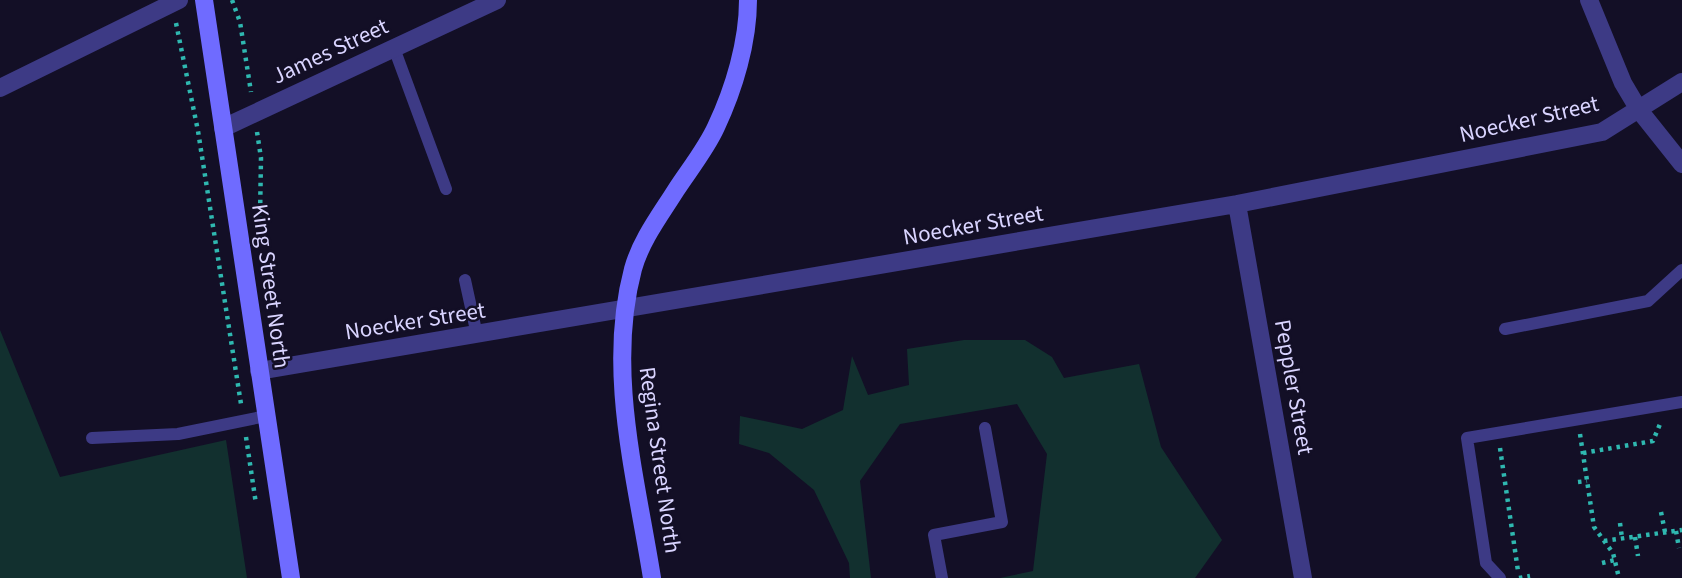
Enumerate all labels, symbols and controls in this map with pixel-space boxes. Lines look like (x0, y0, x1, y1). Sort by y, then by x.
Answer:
street label: James Street (266, 10, 394, 92)
street label: Noecker Street (1456, 87, 1602, 151)
street label: Noecker Street (900, 196, 1046, 254)
street label: King Street North (243, 202, 299, 370)
street label: Noecker Street (342, 294, 488, 348)
street label: Peppler Street (1266, 317, 1322, 457)
street label: Regina Street North (631, 365, 689, 555)

